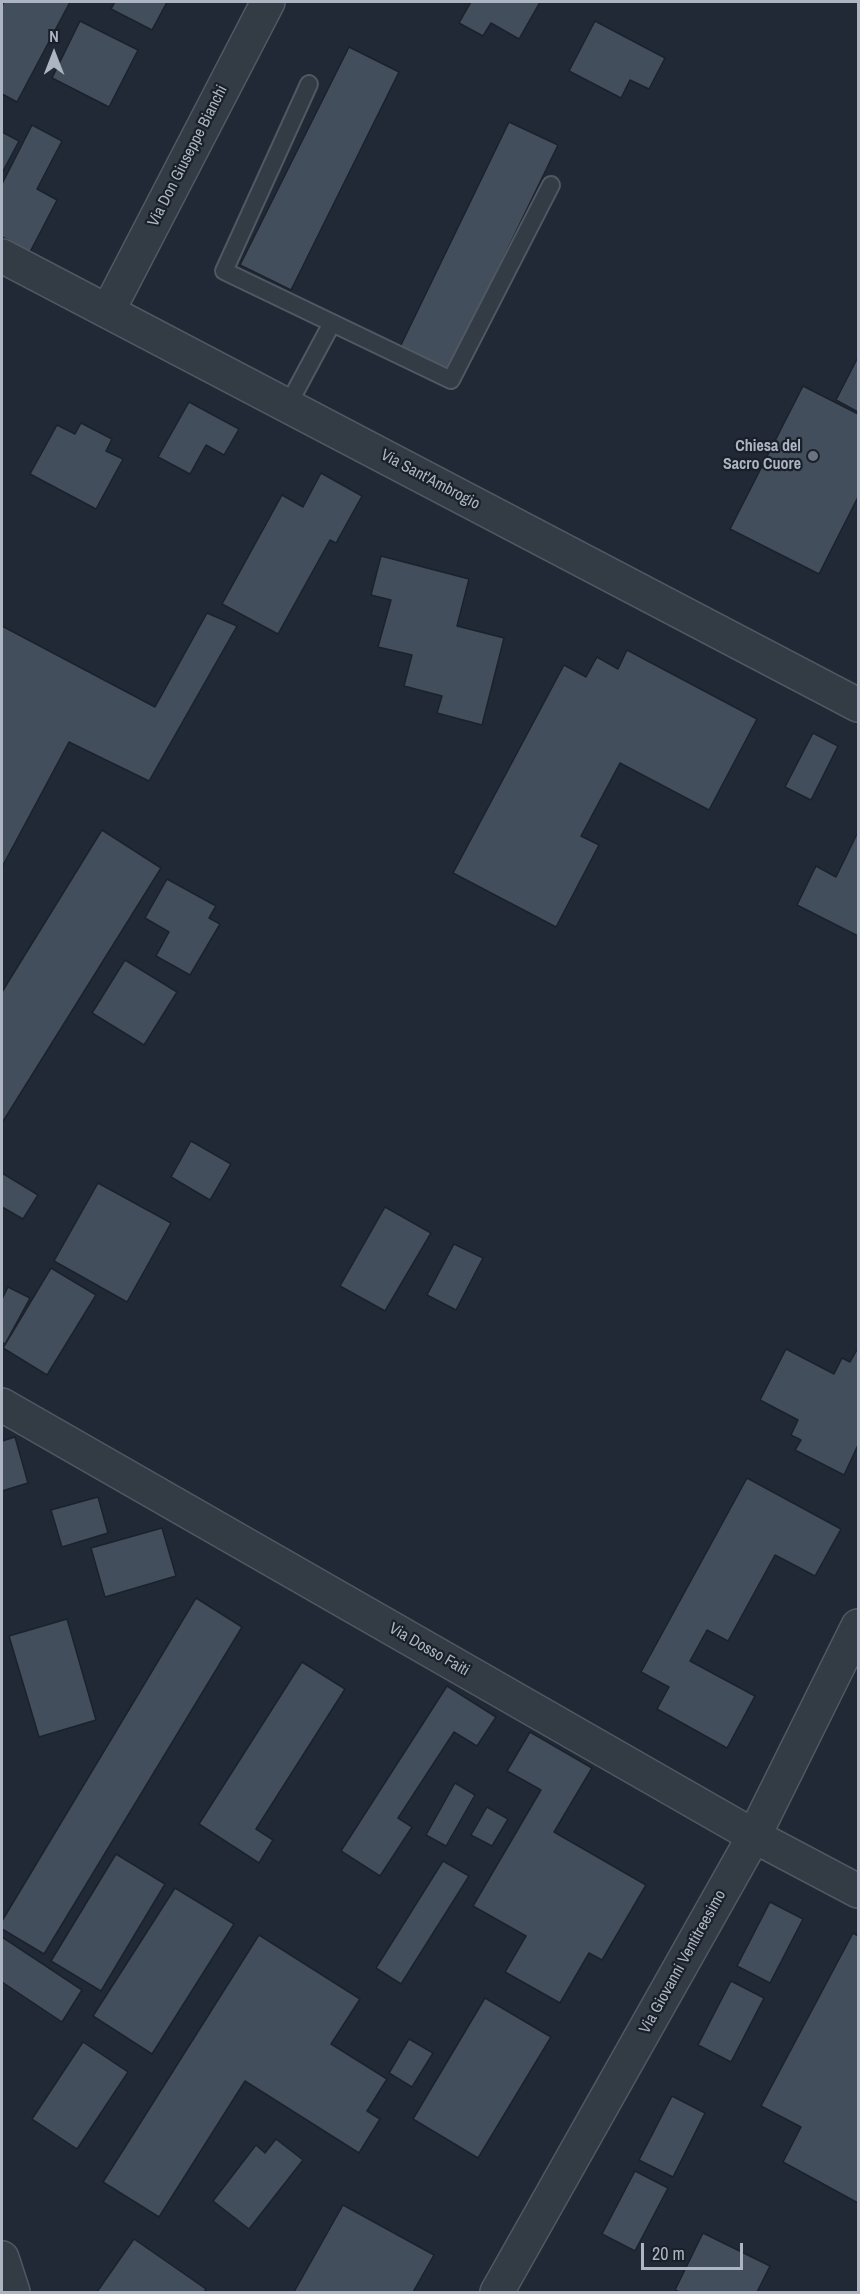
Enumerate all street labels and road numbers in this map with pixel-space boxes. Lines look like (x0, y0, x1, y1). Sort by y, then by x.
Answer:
street label: Via Don Giuseppe Bianchi (144, 82, 232, 230)
street label: Via Sant'Ambrogio (377, 446, 483, 514)
street label: Via Dosso Faiti (385, 1619, 473, 1681)
street label: Via Giovanni Ventitreesimo (636, 1887, 730, 2037)

